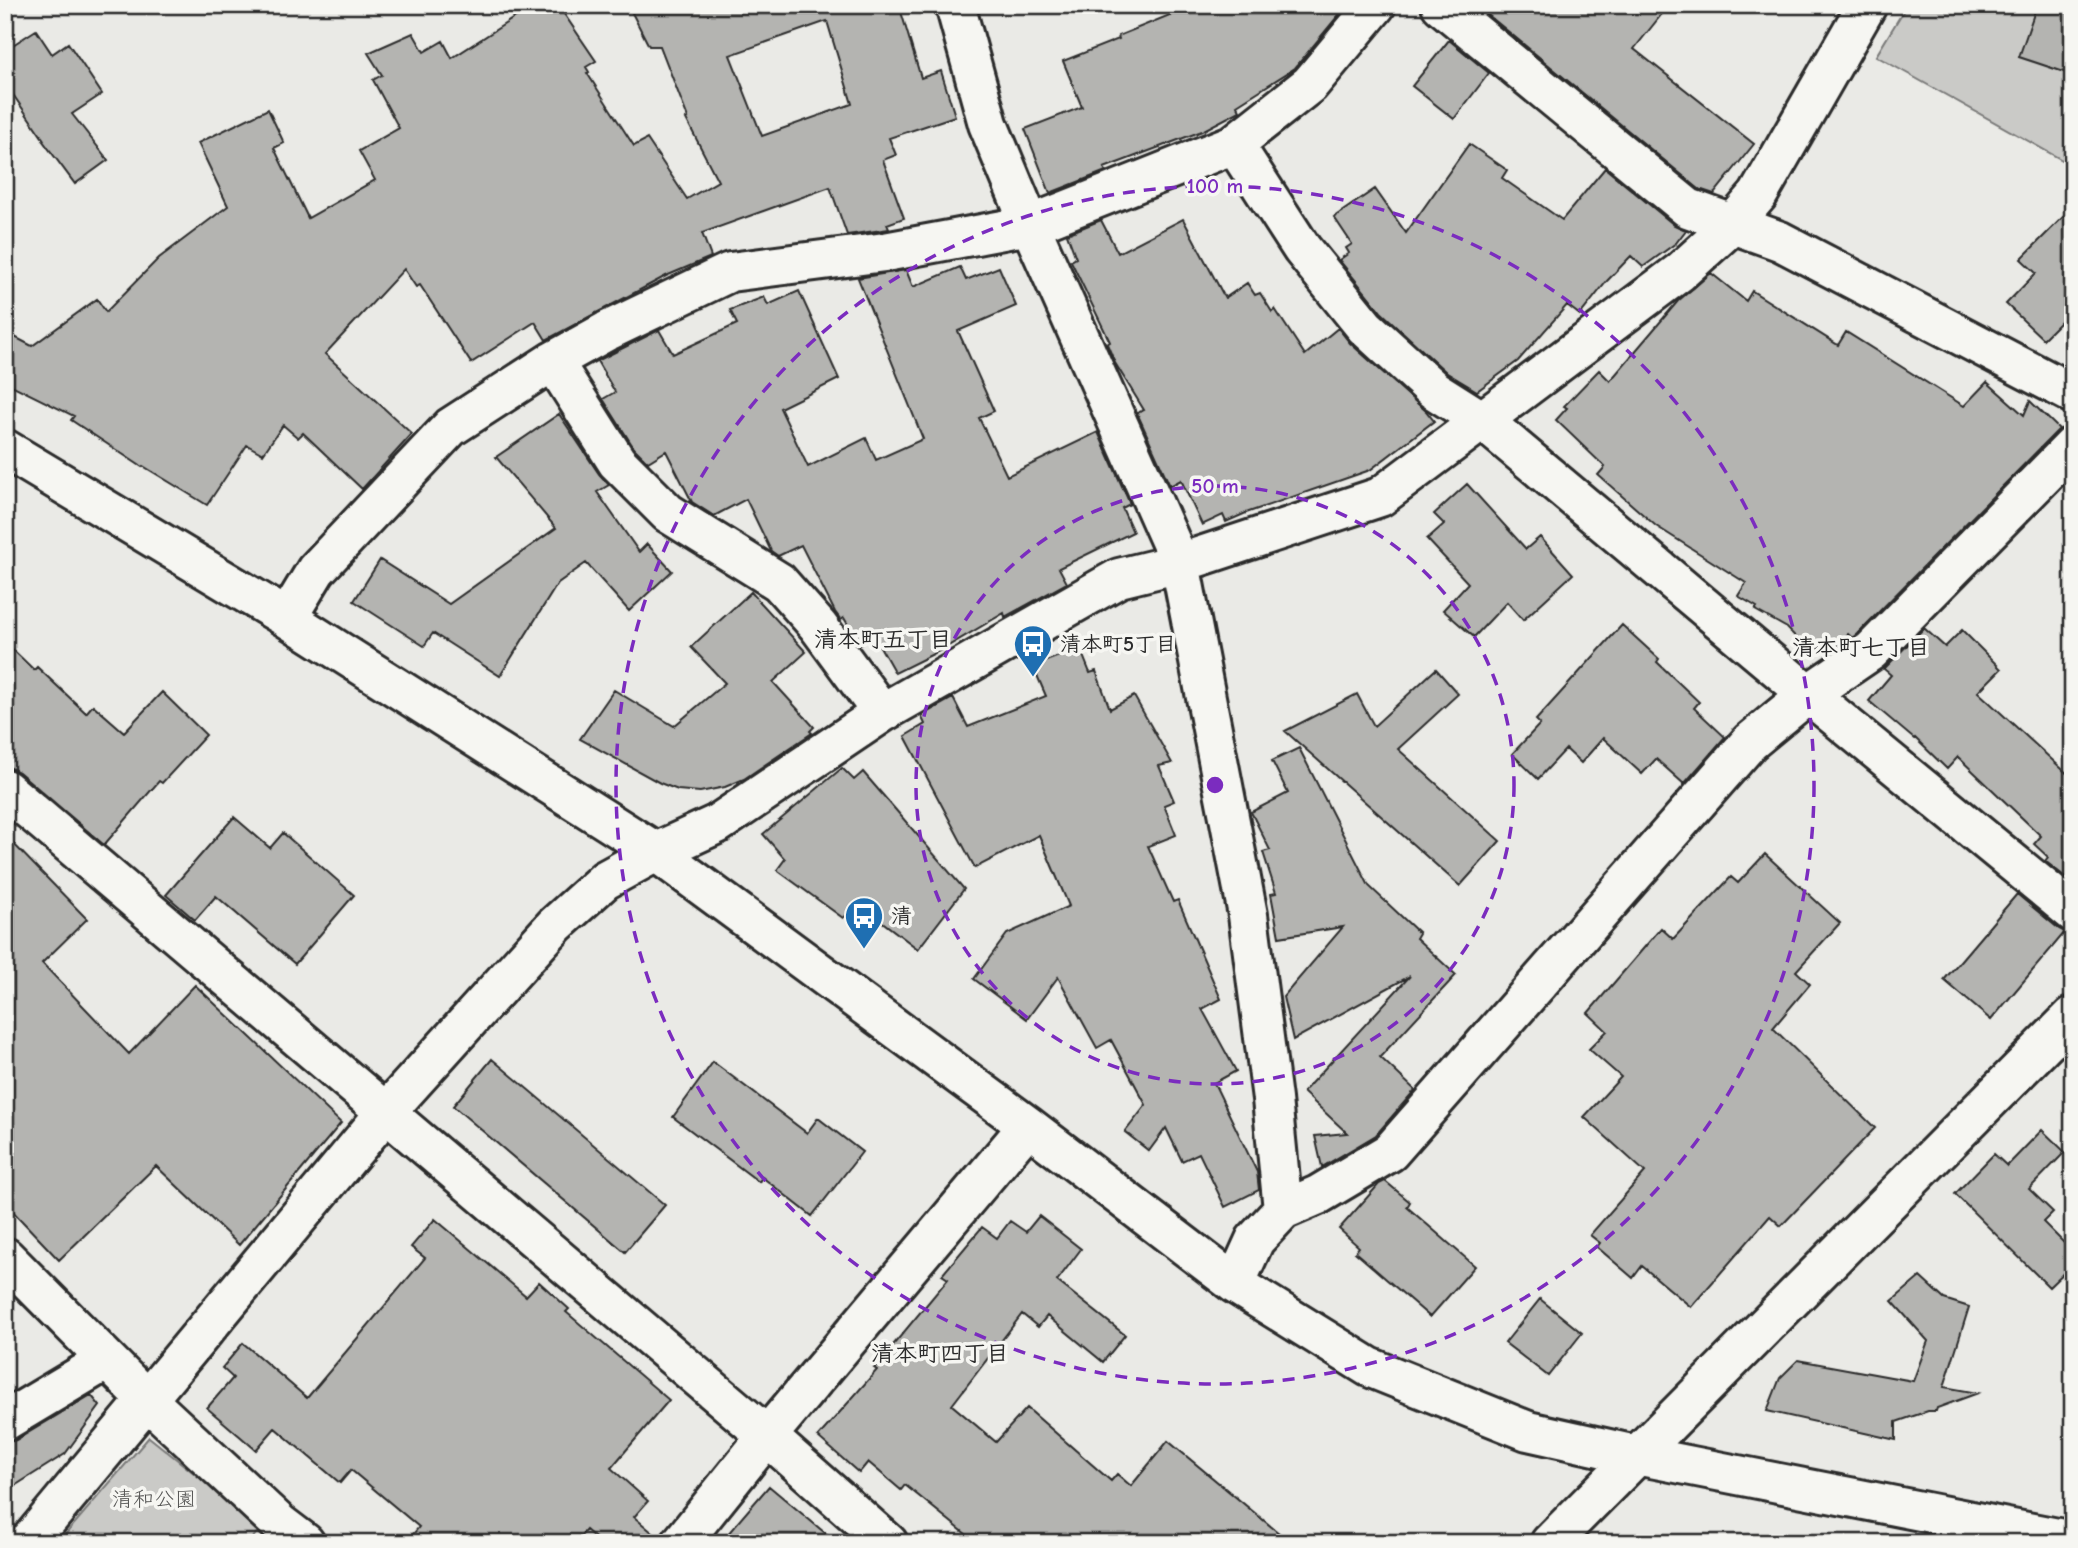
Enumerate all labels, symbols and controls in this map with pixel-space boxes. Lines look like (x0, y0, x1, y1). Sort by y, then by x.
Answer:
text: 100 m (1187, 174, 1243, 198)
text: 50 m (1191, 474, 1239, 498)
bus stop icon: 清本町5丁目 (1012, 623, 1054, 678)
district label: 清本町五丁目 (814, 626, 952, 653)
place label: 清本町5丁目 (1060, 632, 1176, 656)
district label: 清本町七丁目 (1792, 634, 1930, 661)
centre of rings (1203, 773, 1227, 797)
bus stop icon: 清 (843, 895, 885, 950)
place label: 清 (891, 904, 912, 928)
district label: 清本町四丁目 (871, 1340, 1009, 1367)
park label: 清和公園 (112, 1487, 196, 1511)

